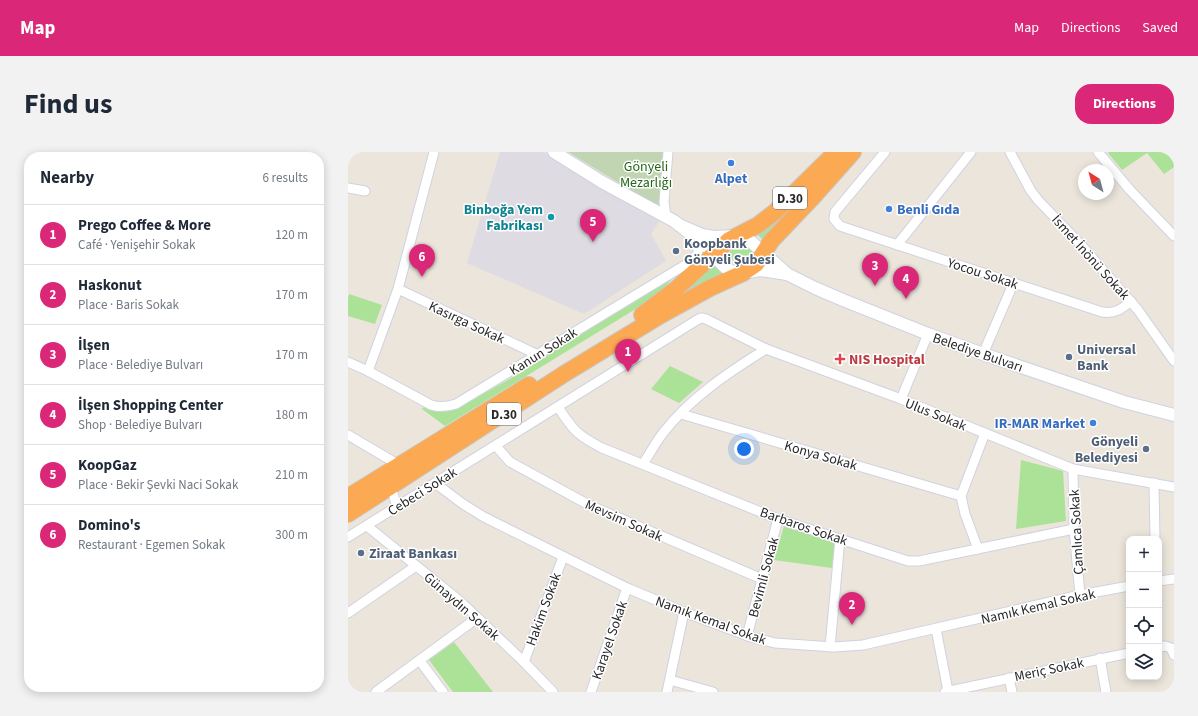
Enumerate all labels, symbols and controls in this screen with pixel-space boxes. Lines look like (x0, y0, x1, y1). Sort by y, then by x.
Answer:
text: Map (20, 15, 55, 42)
text: Map (1014, 18, 1039, 38)
text: Directions (1061, 18, 1120, 38)
text: Saved (1142, 18, 1178, 38)
text: Find us (24, 84, 112, 124)
button: Directions (1075, 84, 1174, 124)
park label: Gönyeli Mezarlığı (620, 157, 672, 193)
marker: Alpet (726, 158, 736, 168)
north arrow (1078, 164, 1114, 200)
text: Nearby (40, 166, 94, 190)
text: 6 results (263, 169, 308, 187)
place label: Alpet (714, 169, 748, 189)
road number: D.30 (773, 187, 807, 209)
place label: Binboğa Yem Fabrikası (464, 200, 543, 236)
place label: Benli Gıda (897, 200, 960, 220)
marker: Benli Gıda (884, 204, 894, 214)
pin: 5 (580, 209, 606, 242)
street label: İsmet İnönü Sokak (1047, 211, 1134, 305)
marker: Binboğa Yem Fabrikası (546, 212, 556, 222)
text: Prego Coffee & More (78, 215, 211, 236)
text: 1 (50, 226, 56, 244)
text: 120 m (275, 226, 308, 244)
place label: Koopbank Gönyeli Şubesi (684, 234, 775, 270)
text: Café · Yenişehir Sokak (78, 236, 196, 254)
pin: 6 (409, 244, 435, 277)
marker: Koopbank Gönyeli Şubesi (671, 246, 681, 256)
pin: 3 (862, 253, 888, 286)
street label: Yocou Sokak (944, 253, 1021, 295)
pin: 4 (893, 266, 919, 299)
text: Haskonut (78, 275, 142, 296)
text: 2 (50, 286, 56, 304)
text: 170 m (275, 286, 308, 304)
text: Place · Baris Sokak (78, 296, 179, 314)
street label: Kasırga Sokak (425, 297, 508, 349)
street label: Kanun Sokak (506, 323, 581, 381)
street label: Belediye Bulvarı (930, 328, 1025, 378)
text: İlşen (78, 335, 110, 356)
pin: 1 (615, 339, 641, 372)
place label: Universal Bank (1077, 340, 1136, 376)
text: 3 (50, 346, 56, 364)
text: 170 m (275, 346, 308, 364)
place label: NIS Hospital (849, 350, 925, 370)
marker: Universal Bank (1064, 352, 1074, 362)
marker: NIS Hospital (834, 353, 846, 365)
text: Place · Belediye Bulvarı (78, 356, 203, 374)
street label: Ulus Sokak (902, 394, 969, 436)
text: İlşen Shopping Center (78, 395, 223, 416)
road number: D.30 (487, 403, 521, 425)
text: 4 (50, 406, 56, 424)
text: 180 m (275, 406, 308, 424)
place label: IR-MAR Market (995, 414, 1086, 434)
text: Shop · Belediye Bulvarı (78, 416, 202, 434)
marker: IR-MAR Market (1088, 418, 1098, 428)
place label: Gönyeli Belediyesi (1075, 432, 1138, 468)
street label: Konya Sokak (782, 436, 860, 476)
your location (734, 439, 754, 459)
marker: Gönyeli Belediyesi (1141, 444, 1151, 454)
text: KoopGaz (78, 455, 137, 476)
street label: Cebeci Sokak (384, 463, 461, 521)
text: 5 (50, 466, 56, 484)
text: 210 m (275, 466, 308, 484)
text: Place · Bekir Şevki Naci Sokak (78, 476, 238, 494)
street label: Çamlıca Sokak (1065, 489, 1089, 575)
street label: Mevsim Sokak (581, 495, 666, 547)
street label: Barbaros Sokak (757, 503, 850, 551)
text: Domino's (78, 515, 140, 536)
text: 6 (50, 526, 56, 544)
text: 300 m (275, 526, 308, 544)
street label: Bevimli Sokak (744, 535, 784, 620)
text: Restaurant · Egemen Sokak (78, 536, 225, 554)
map controls (1126, 536, 1162, 680)
button: + (1126, 536, 1162, 572)
place label: Ziraat Bankası (369, 544, 457, 564)
marker: Ziraat Bankası (356, 548, 366, 558)
street label: Günaydın Sokak (419, 568, 504, 646)
street label: Hakim Sokak (521, 570, 566, 649)
button: − (1126, 572, 1162, 608)
street label: Namık Kemal Sokak (979, 584, 1097, 630)
street label: Namık Kemal Sokak (652, 592, 769, 650)
pin: 2 (839, 592, 865, 625)
street label: Karayel Sokak (587, 598, 633, 683)
button: locate (1126, 608, 1162, 644)
button: layers (1126, 644, 1162, 680)
street label: Meriç Sokak (1013, 653, 1086, 687)

